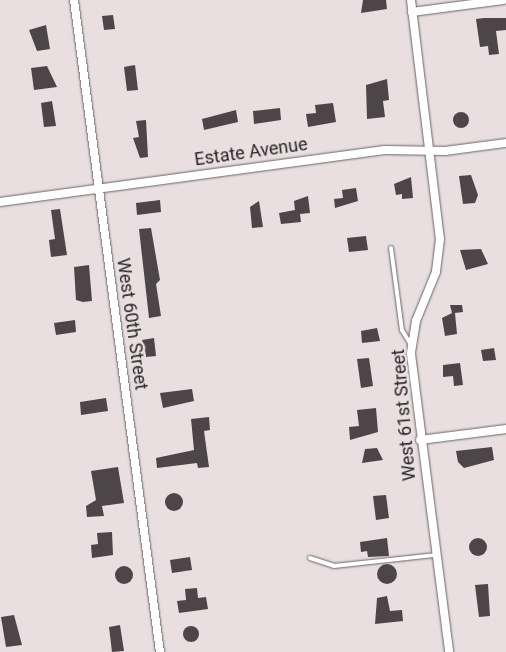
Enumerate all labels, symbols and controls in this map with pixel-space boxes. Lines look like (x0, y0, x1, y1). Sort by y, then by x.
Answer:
street label: Estate Avenue (193, 133, 309, 171)
street label: West 60th Street (112, 257, 152, 391)
street label: West 61st Street (387, 348, 421, 482)

